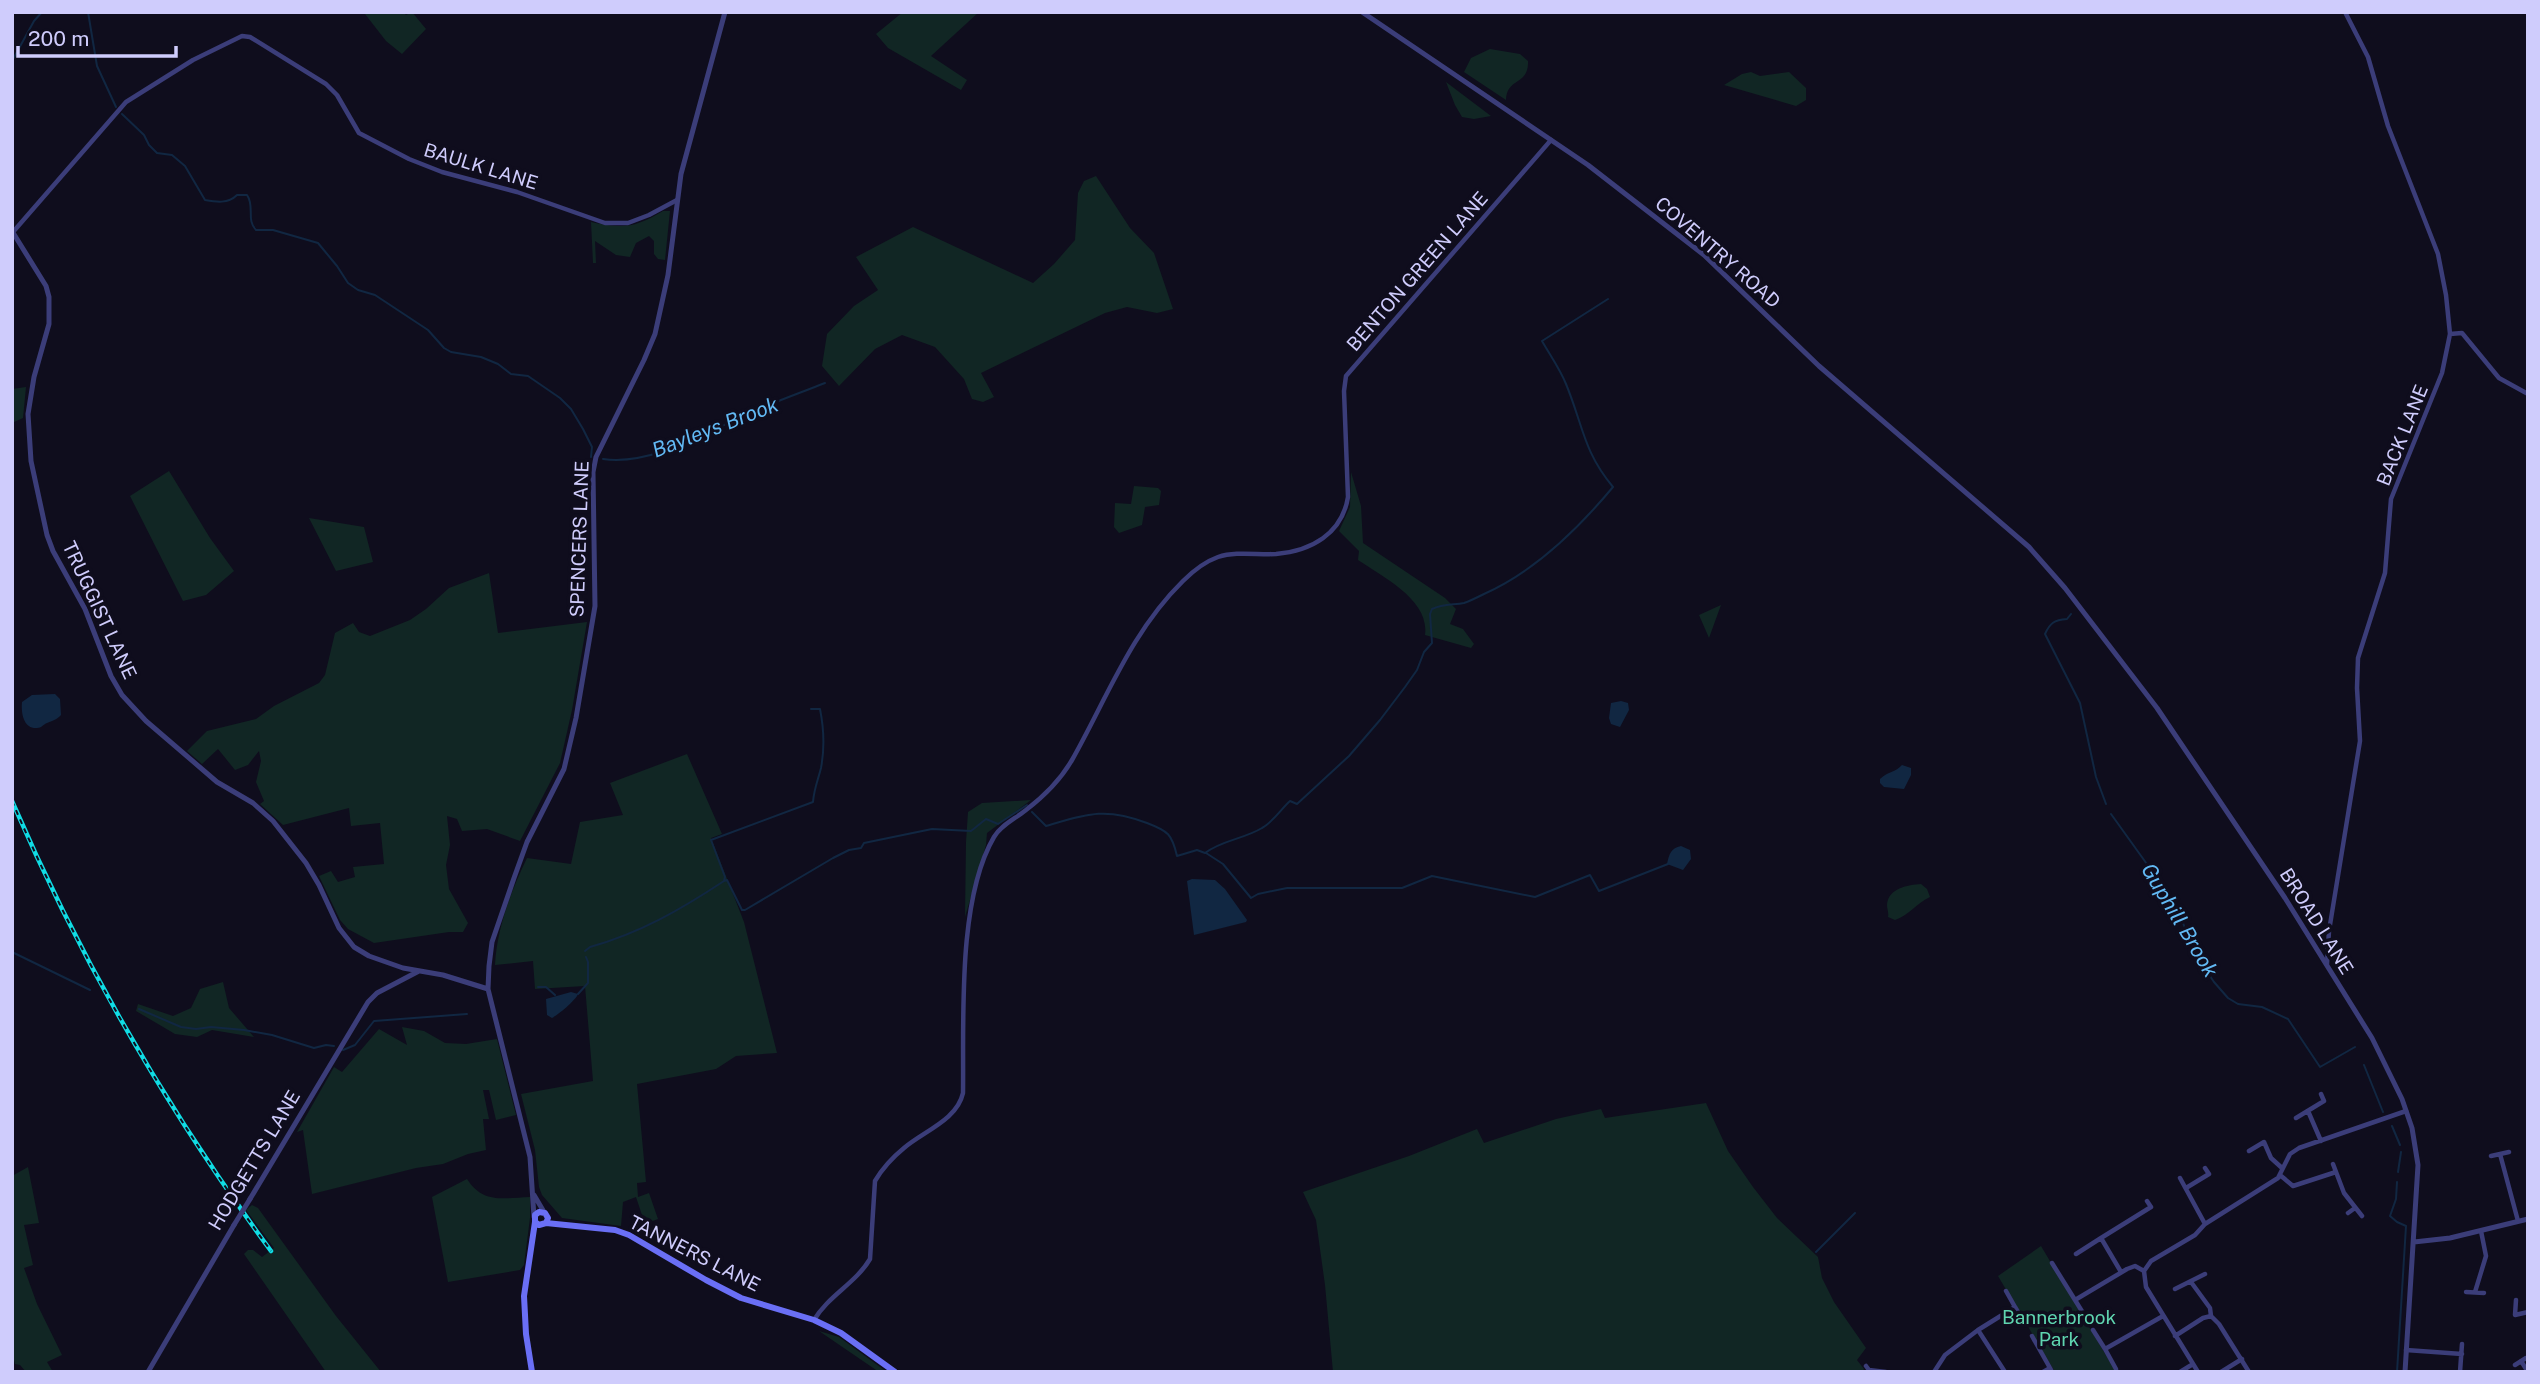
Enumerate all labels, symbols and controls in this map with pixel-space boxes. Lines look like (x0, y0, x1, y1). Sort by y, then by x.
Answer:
scale bar (18, 14, 175, 58)
text: 200 m (28, 26, 89, 51)
street label: BAULK LANE (421, 138, 541, 194)
street label: BENTON GREEN LANE (1342, 187, 1492, 355)
street label: COVENTRY ROAD (1651, 192, 1785, 312)
street label: BACK LANE (2372, 381, 2432, 489)
water label: Bayleys Brook (648, 391, 782, 463)
street label: SPENCERS LANE (565, 460, 593, 618)
street label: TRUGGIST LANE (58, 538, 142, 682)
water label: Guphill Brook (2136, 858, 2224, 982)
street label: BROAD LANE (2276, 864, 2358, 978)
street label: HODGETTS LANE (204, 1086, 304, 1234)
street label: TANNERS LANE (626, 1210, 764, 1296)
park label: Bannerbrook Park (2002, 1306, 2116, 1350)

